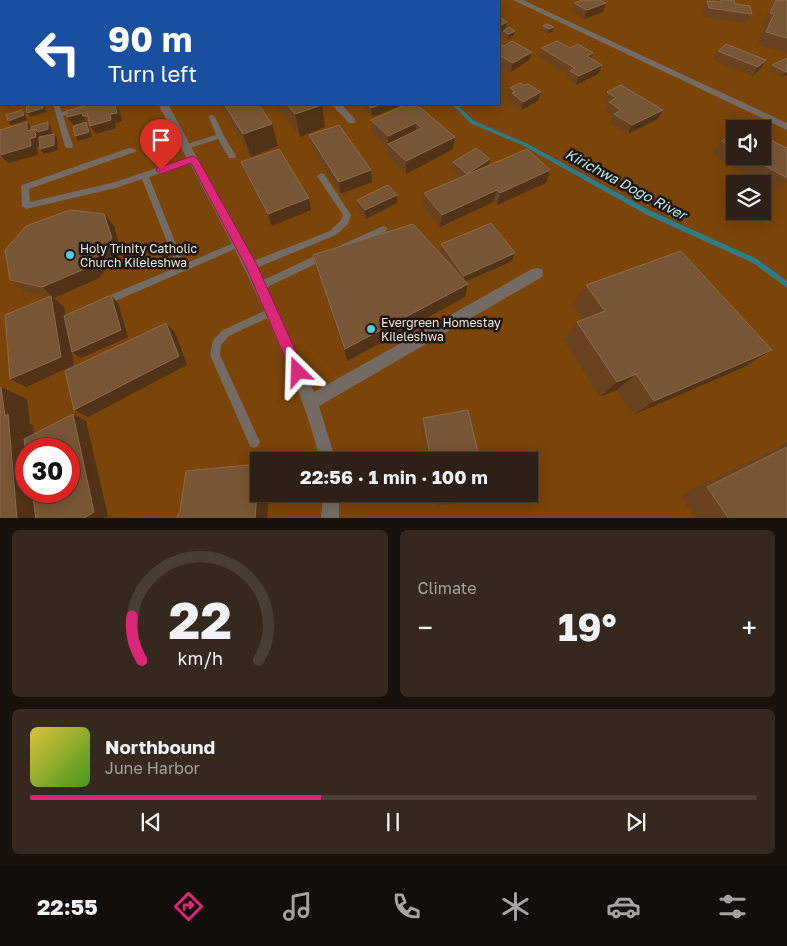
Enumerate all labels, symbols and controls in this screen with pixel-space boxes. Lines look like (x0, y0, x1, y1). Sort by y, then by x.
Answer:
text: 90 m (108, 18, 192, 60)
icon: left (25, 20, 90, 85)
text: Turn left (108, 60, 197, 87)
pin (140, 119, 182, 170)
map controls (726, 120, 771, 220)
button: sound (726, 120, 771, 165)
icon: arrive (147, 126, 175, 154)
water label: Kirichwa Dogo River (563, 145, 692, 224)
button: layers (726, 175, 771, 220)
place label: Holy Trinity Catholic Church Kileleshwa (80, 241, 198, 270)
marker: Holy Trinity Catholic Church Kileleshwa (64, 249, 76, 261)
place label: Evergreen Homestay Kileleshwa (381, 315, 501, 344)
marker: Evergreen Homestay Kileleshwa (365, 323, 377, 335)
position arrow (271, 345, 323, 397)
speed limit sign: 30 (15, 438, 80, 503)
text: 22:56 · 1 min · 100 m (300, 465, 488, 488)
text: Climate (418, 578, 477, 598)
text: 22 (168, 588, 231, 650)
text: 19° (558, 604, 617, 649)
text: − (418, 611, 433, 644)
text: + (742, 611, 757, 644)
text: km/h (177, 647, 222, 669)
text: Northbound (105, 735, 215, 758)
text: June Harbor (105, 758, 200, 778)
icon: previous (137, 808, 165, 836)
icon: pause (379, 808, 407, 836)
icon: next (622, 808, 650, 836)
icon: directions (171, 889, 206, 924)
icon: music (280, 889, 315, 924)
icon: phone (389, 889, 424, 924)
icon: climate (498, 889, 533, 924)
icon: car (606, 889, 641, 924)
icon: filters (715, 889, 750, 924)
text: 22:55 (37, 893, 98, 920)

